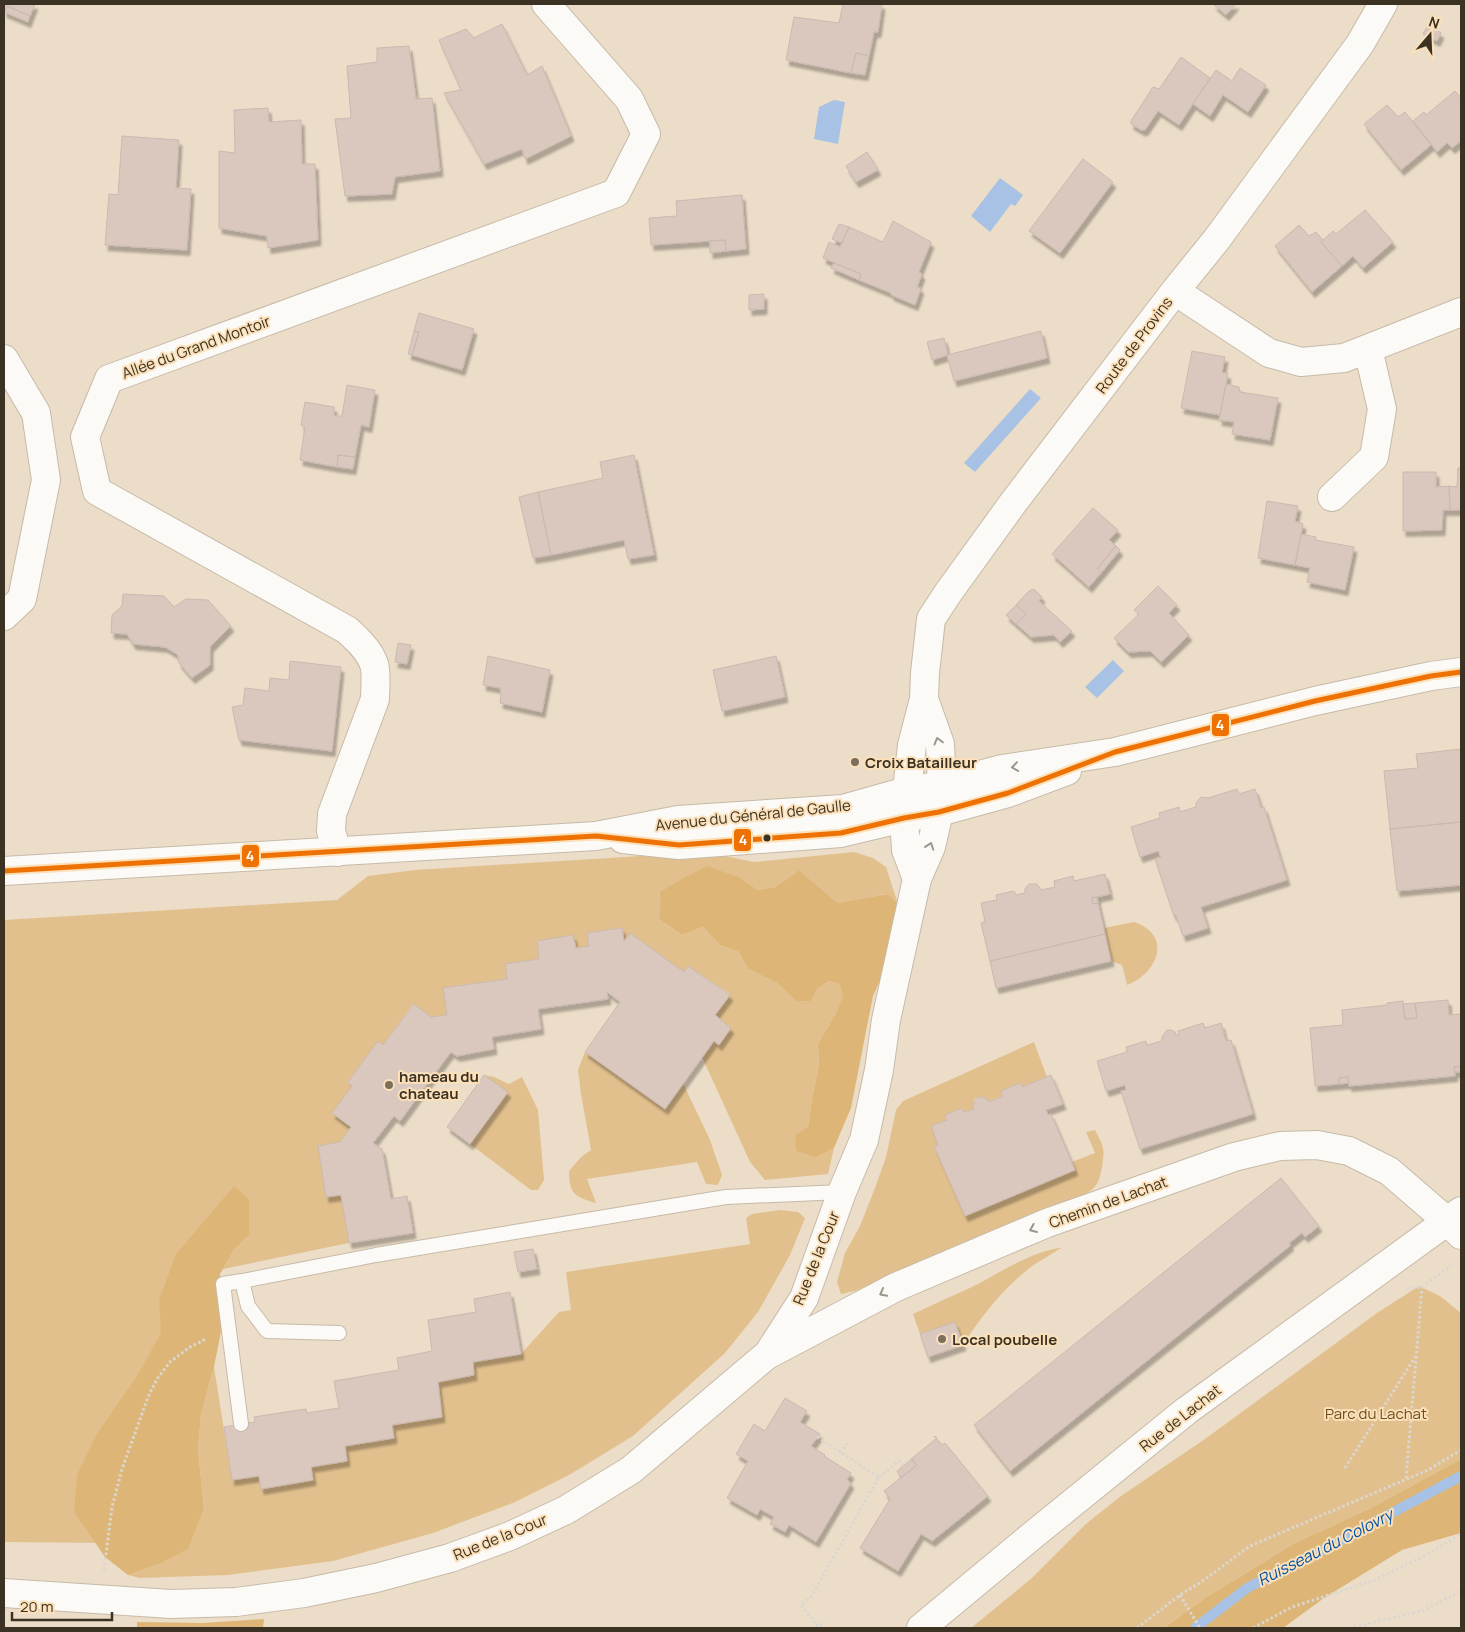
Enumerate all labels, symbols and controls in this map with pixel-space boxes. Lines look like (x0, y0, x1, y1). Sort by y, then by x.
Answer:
north arrow (1405, 10, 1455, 60)
text: N (1427, 12, 1442, 33)
street label: Route de Provins (1091, 292, 1177, 398)
street label: Allée du Grand Montoir (119, 310, 274, 384)
line badge: 4 (1211, 713, 1230, 737)
text: 4 (1216, 715, 1224, 734)
one-way arrow (933, 737, 944, 745)
place label: Croix Batailleur (865, 752, 977, 773)
marker: Croix Batailleur (849, 756, 861, 768)
one-way arrow (1010, 761, 1018, 772)
street label: Avenue du Général de Gaulle (654, 794, 852, 836)
line badge: 4 (733, 828, 752, 852)
text: 4 (739, 830, 747, 849)
unlabelled marker (762, 833, 772, 843)
one-way arrow (925, 843, 935, 851)
line badge: 4 (241, 844, 260, 868)
text: 4 (246, 846, 254, 865)
place label: hameau du chateau (399, 1066, 479, 1104)
marker: hameau du chateau (383, 1079, 395, 1091)
street label: Chemin de Lachat (1046, 1171, 1170, 1233)
street label: Rue de la Cour (788, 1207, 845, 1308)
one-way arrow (1029, 1223, 1038, 1234)
one-way arrow (880, 1287, 889, 1297)
place label: Local poubelle (952, 1329, 1057, 1350)
marker: Local poubelle (936, 1333, 948, 1345)
street label: Rue de Lachat (1135, 1379, 1225, 1457)
park label: Parc du Lachat (1325, 1403, 1427, 1424)
water label: Ruisseau du Colovry (1254, 1502, 1399, 1591)
street label: Rue de la Cour (450, 1508, 551, 1565)
scale bar (12, 1590, 112, 1622)
text: 20 m (20, 1596, 53, 1617)

